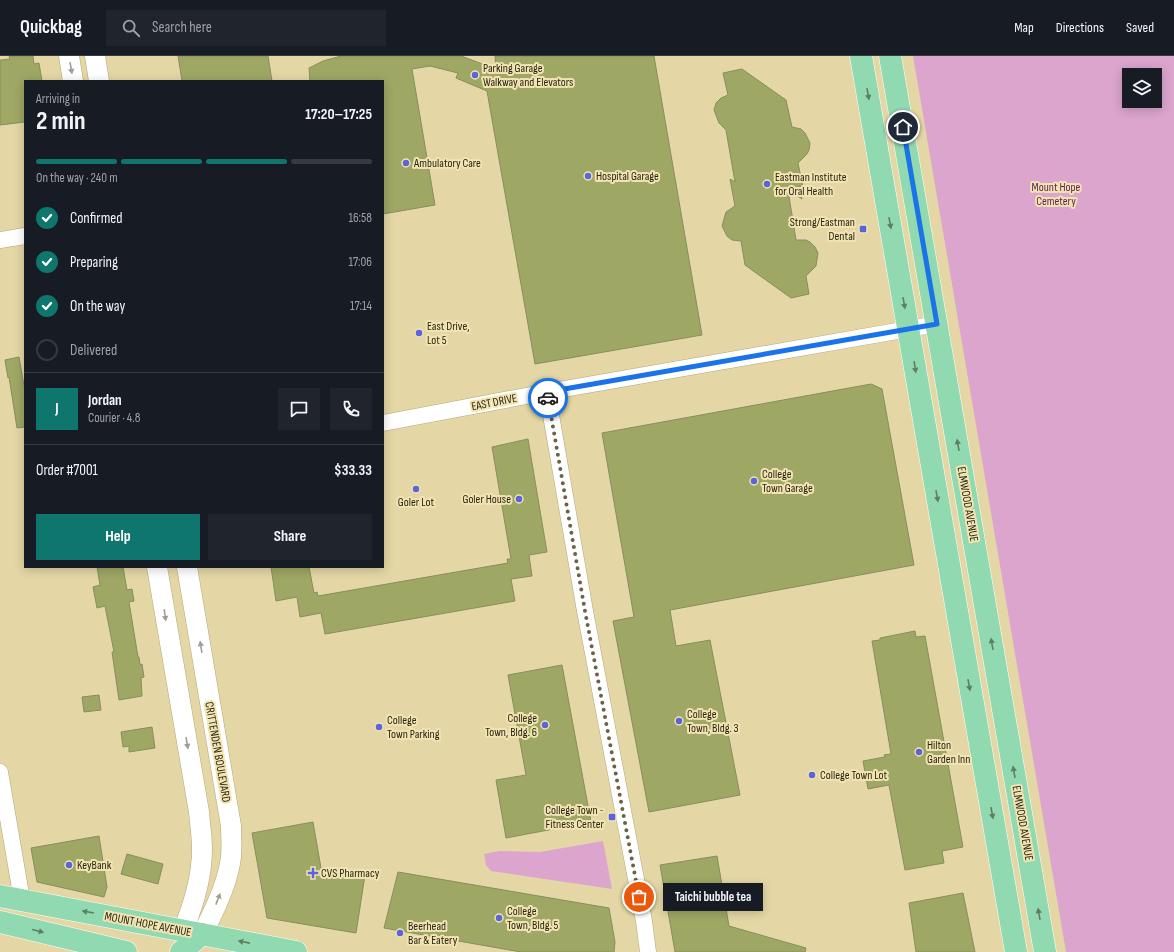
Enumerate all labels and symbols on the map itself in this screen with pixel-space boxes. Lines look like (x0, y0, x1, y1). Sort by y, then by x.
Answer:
place label: Parking Garage Walkway and Elevators (483, 61, 573, 90)
one-way arrow (68, 62, 74, 75)
marker: Parking Garage Walkway and Elevators (470, 70, 480, 80)
one-way arrow (865, 88, 871, 101)
pin (886, 110, 920, 144)
place label: Ambulatory Care (413, 156, 481, 171)
marker: Ambulatory Care (401, 158, 411, 168)
place label: Hospital Garage (596, 169, 659, 184)
place label: Eastman Institute for Oral Health (775, 170, 847, 199)
marker: Hospital Garage (583, 171, 593, 181)
marker: Eastman Institute for Oral Health (762, 179, 772, 189)
park label: Mount Hope Cemetery (1032, 180, 1081, 209)
place label: Strong/Eastman Dental (790, 215, 855, 244)
one-way arrow (887, 216, 893, 229)
marker: Strong/Eastman Dental (858, 224, 868, 234)
one-way arrow (901, 297, 907, 309)
place label: East Drive, Lot 5 (427, 319, 470, 348)
marker: East Drive, Lot 5 (414, 328, 424, 338)
one-way arrow (912, 361, 918, 373)
courier (528, 378, 568, 418)
street label: EAST DRIVE (470, 391, 518, 414)
one-way arrow (954, 439, 960, 451)
street label: ELMWOOD AVENUE (954, 465, 982, 543)
place label: College Town Garage (762, 467, 813, 496)
marker: College Town Garage (749, 476, 759, 486)
marker: Goler Lot (411, 484, 421, 494)
one-way arrow (934, 489, 940, 502)
place label: Goler House (462, 492, 511, 507)
marker: Goler House (514, 494, 524, 504)
place label: Goler Lot (398, 495, 435, 510)
one-way arrow (162, 609, 168, 621)
one-way arrow (989, 637, 995, 650)
one-way arrow (197, 641, 203, 653)
one-way arrow (967, 678, 973, 691)
street label: CRITTENDEN BOULEVARD (201, 701, 234, 804)
place label: College Town, Bldg. 3 (687, 707, 739, 736)
place label: College Town, Bldg. 6 (485, 711, 537, 740)
place label: College Town Parking (387, 713, 440, 742)
marker: College Town, Bldg. 3 (674, 716, 684, 726)
marker: College Town, Bldg. 6 (540, 720, 550, 730)
marker: College Town Parking (374, 722, 384, 732)
one-way arrow (184, 737, 190, 749)
place label: Hilton Garden Inn (927, 738, 970, 767)
marker: Hilton Garden Inn (914, 747, 924, 757)
one-way arrow (1011, 766, 1017, 778)
place label: College Town Lot (820, 768, 888, 783)
marker: College Town Lot (807, 770, 817, 780)
street label: ELMWOOD AVENUE (1009, 784, 1037, 862)
place label: College Town - Fitness Center (545, 803, 605, 832)
one-way arrow (989, 807, 995, 819)
marker: College Town - Fitness Center (607, 812, 617, 822)
place label: KeyBank (77, 858, 112, 873)
marker: KeyBank (64, 860, 74, 870)
place label: CVS Pharmacy (321, 866, 380, 881)
marker: CVS Pharmacy (308, 868, 318, 878)
pin (622, 880, 656, 914)
callout: Taichi bubble tea (663, 883, 763, 911)
one-way arrow (216, 892, 222, 904)
place label: College Town, Bldg. 5 (507, 904, 559, 933)
one-way arrow (1036, 907, 1042, 920)
one-way arrow (81, 909, 94, 915)
street label: MOUNT HOPE AVENUE (103, 909, 193, 940)
marker: College Town, Bldg. 5 (494, 913, 504, 923)
place label: Beerhead Bar & Eatery (408, 919, 458, 948)
one-way arrow (32, 928, 44, 934)
marker: Beerhead Bar & Eatery (395, 928, 405, 938)
one-way arrow (238, 939, 250, 945)

